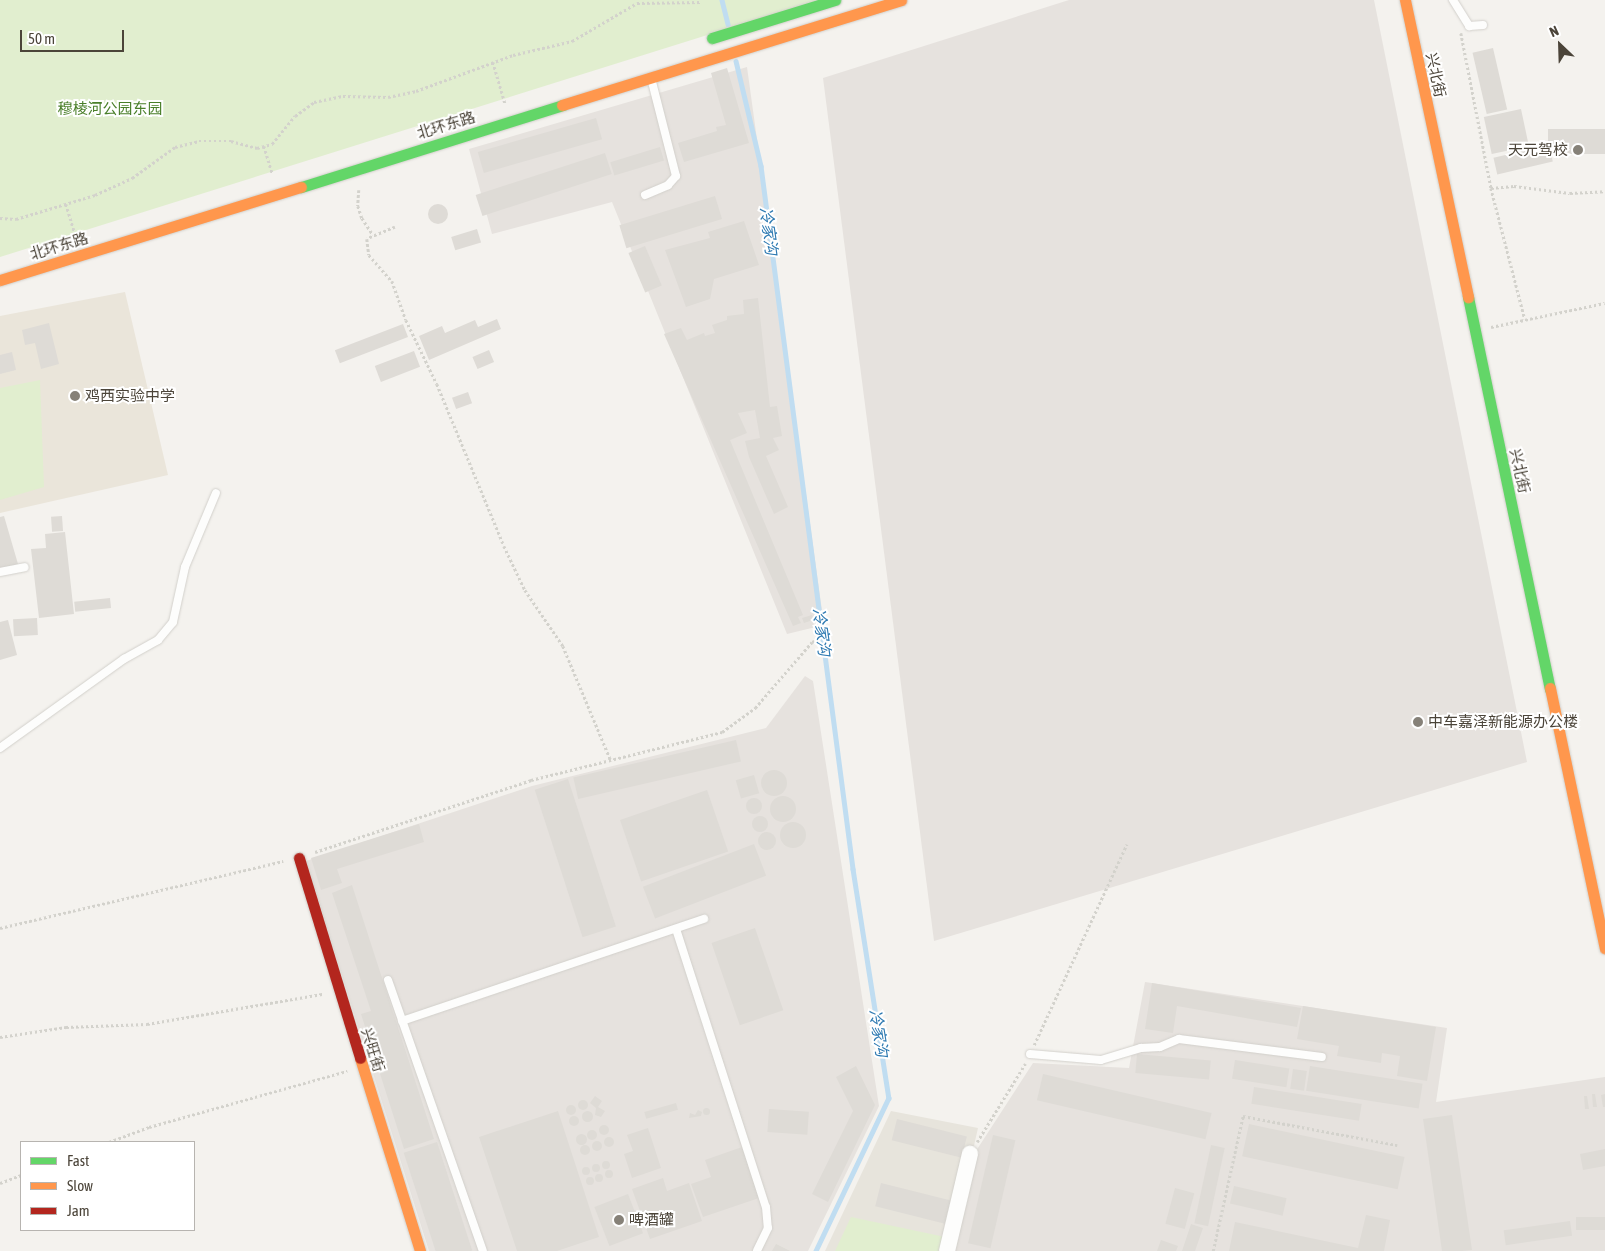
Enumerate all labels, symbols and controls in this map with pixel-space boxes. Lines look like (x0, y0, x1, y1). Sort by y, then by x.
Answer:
scale bar (22, 20, 126, 52)
north arrow (1535, 20, 1585, 70)
text: N (1547, 22, 1561, 40)
text: 50 m (28, 30, 55, 47)
street label: 兴北街 (1423, 51, 1449, 99)
park label: 穆棱河公园东园 (58, 100, 162, 118)
street label: 北环东路 (415, 108, 477, 142)
place label: 天元驾校 (1508, 141, 1568, 159)
marker: 天元驾校 (1572, 144, 1584, 156)
water label: 冷家沟 (756, 206, 782, 256)
street label: 北环东路 (28, 229, 90, 263)
place label: 鸡西实验中学 (85, 387, 175, 405)
marker: 鸡西实验中学 (69, 390, 81, 402)
street label: 兴北街 (1507, 447, 1533, 495)
water label: 冷家沟 (809, 607, 835, 657)
place label: 中车嘉泽新能源办公楼 (1428, 713, 1578, 731)
marker: 中车嘉泽新能源办公楼 (1412, 716, 1424, 728)
water label: 冷家沟 (866, 1008, 892, 1058)
street label: 兴旺街 (358, 1026, 388, 1074)
legend (20, 1141, 195, 1231)
text: Fast (67, 1152, 89, 1169)
text: Slow (67, 1177, 93, 1194)
text: Jam (67, 1202, 90, 1219)
place label: 啤酒罐 (629, 1211, 674, 1229)
marker: 啤酒罐 (613, 1214, 625, 1226)

